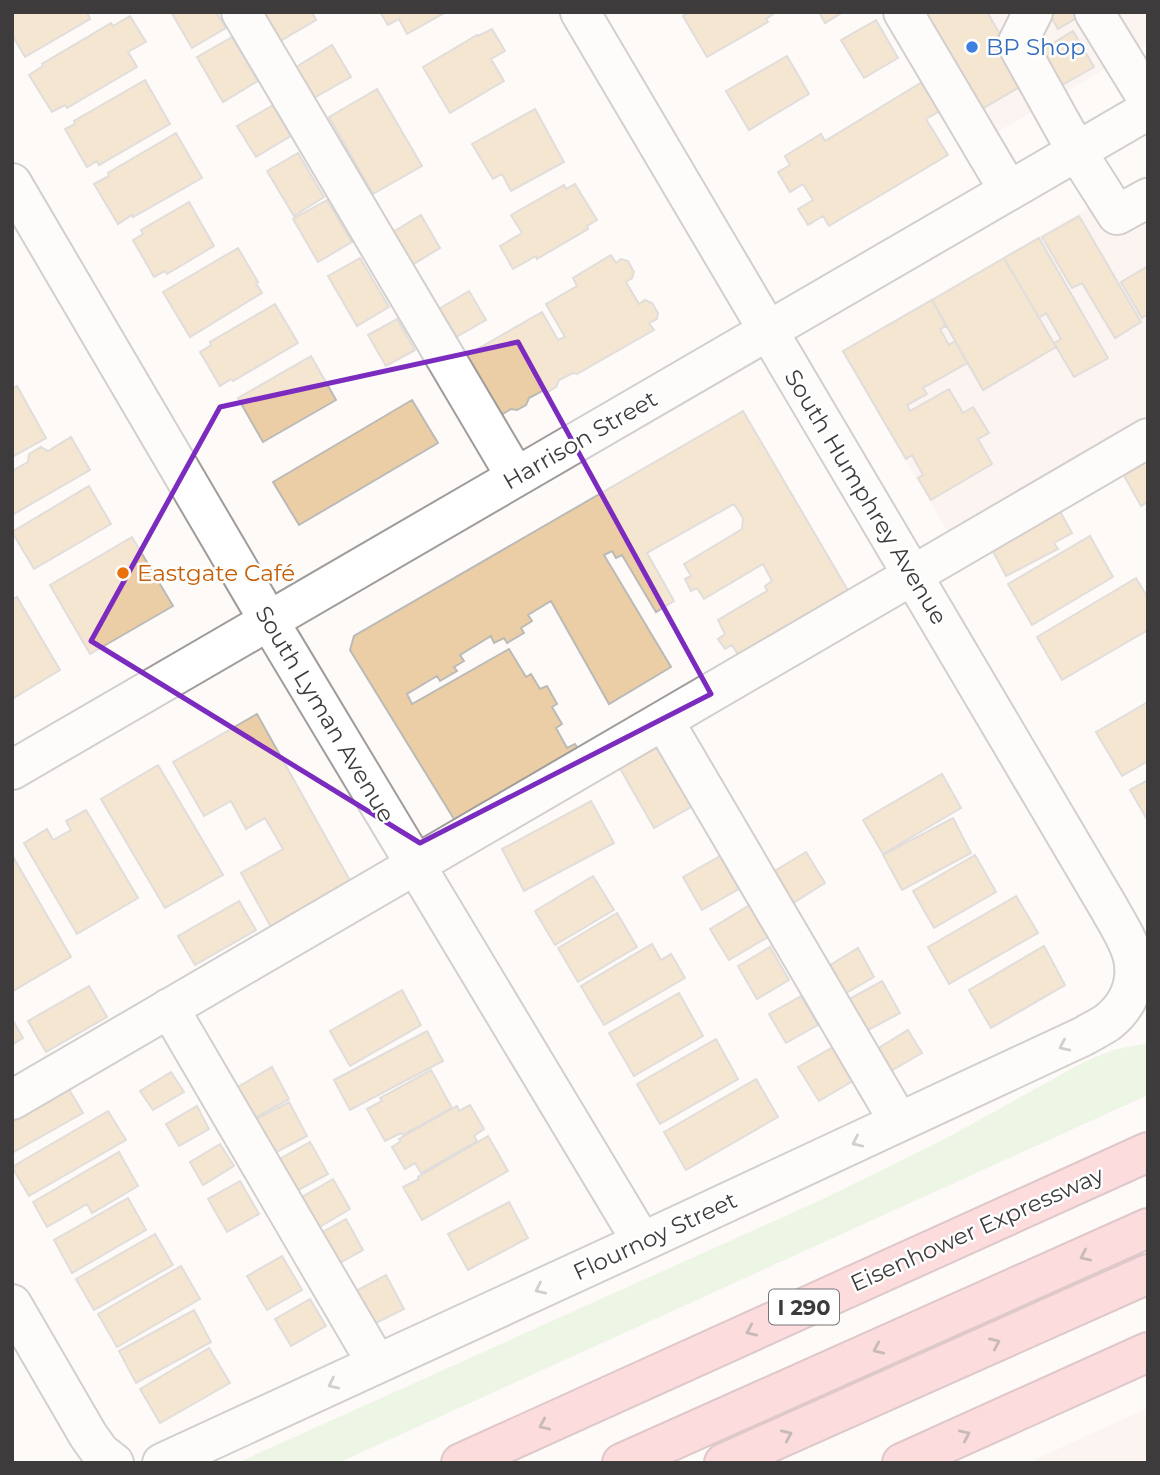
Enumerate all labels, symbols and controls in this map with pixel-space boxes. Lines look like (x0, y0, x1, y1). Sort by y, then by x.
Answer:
place label: BP Shop (986, 33, 1086, 61)
marker: BP Shop (964, 39, 980, 55)
street label: South Humphrey Avenue (779, 364, 953, 630)
street label: Harrison Street (498, 385, 662, 495)
place label: Eastgate Café (137, 559, 295, 587)
marker: Eastgate Café (115, 565, 131, 581)
street label: South Lyman Avenue (249, 601, 401, 827)
one-way arrow (1058, 1037, 1071, 1051)
one-way arrow (852, 1133, 864, 1147)
street label: Eisenhower Expressway (846, 1160, 1108, 1298)
street label: Flournoy Street (569, 1186, 741, 1286)
one-way arrow (1080, 1248, 1093, 1262)
one-way arrow (535, 1281, 547, 1295)
road number: I 290 (769, 1290, 839, 1324)
one-way arrow (746, 1323, 758, 1337)
one-way arrow (988, 1337, 1000, 1351)
one-way arrow (873, 1341, 885, 1355)
one-way arrow (328, 1376, 340, 1390)
one-way arrow (538, 1417, 551, 1431)
one-way arrow (780, 1429, 792, 1443)
one-way arrow (957, 1429, 970, 1443)

